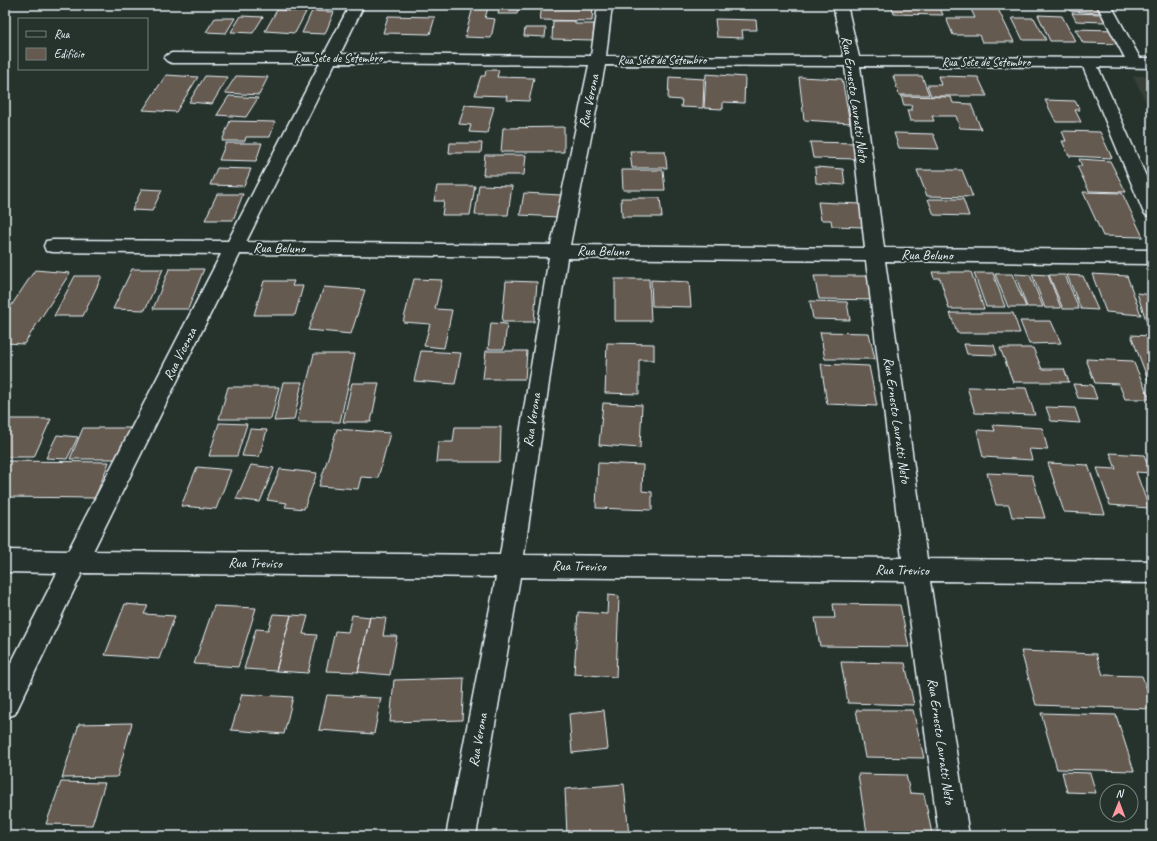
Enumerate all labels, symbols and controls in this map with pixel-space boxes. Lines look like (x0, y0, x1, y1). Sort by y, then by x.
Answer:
legend (18, 18, 148, 70)
text: Rua (54, 26, 71, 42)
street label: Rua Ernesto Lavratti Neto (838, 35, 872, 164)
text: Edifício (54, 46, 86, 62)
street label: Rua Sete de Setembro (294, 50, 384, 66)
street label: Rua Sete de Setembro (618, 52, 708, 68)
street label: Rua Sete de Setembro (942, 54, 1032, 70)
street label: Rua Verona (575, 71, 603, 129)
street label: Rua Beluno (253, 239, 307, 257)
street label: Rua Beluno (577, 242, 631, 260)
street label: Rua Beluno (901, 246, 955, 264)
street label: Rua Vicenza (160, 324, 201, 383)
street label: Rua Ernesto Lavratti Neto (880, 356, 914, 485)
street label: Rua Verona (519, 391, 545, 448)
street label: Rua Treviso (228, 554, 284, 572)
street label: Rua Treviso (552, 557, 608, 575)
street label: Rua Treviso (875, 561, 931, 579)
street label: Rua Ernesto Lavratti Neto (924, 677, 958, 806)
street label: Rua Verona (465, 710, 491, 768)
north arrow (1099, 783, 1139, 823)
text: N (1116, 786, 1125, 800)

